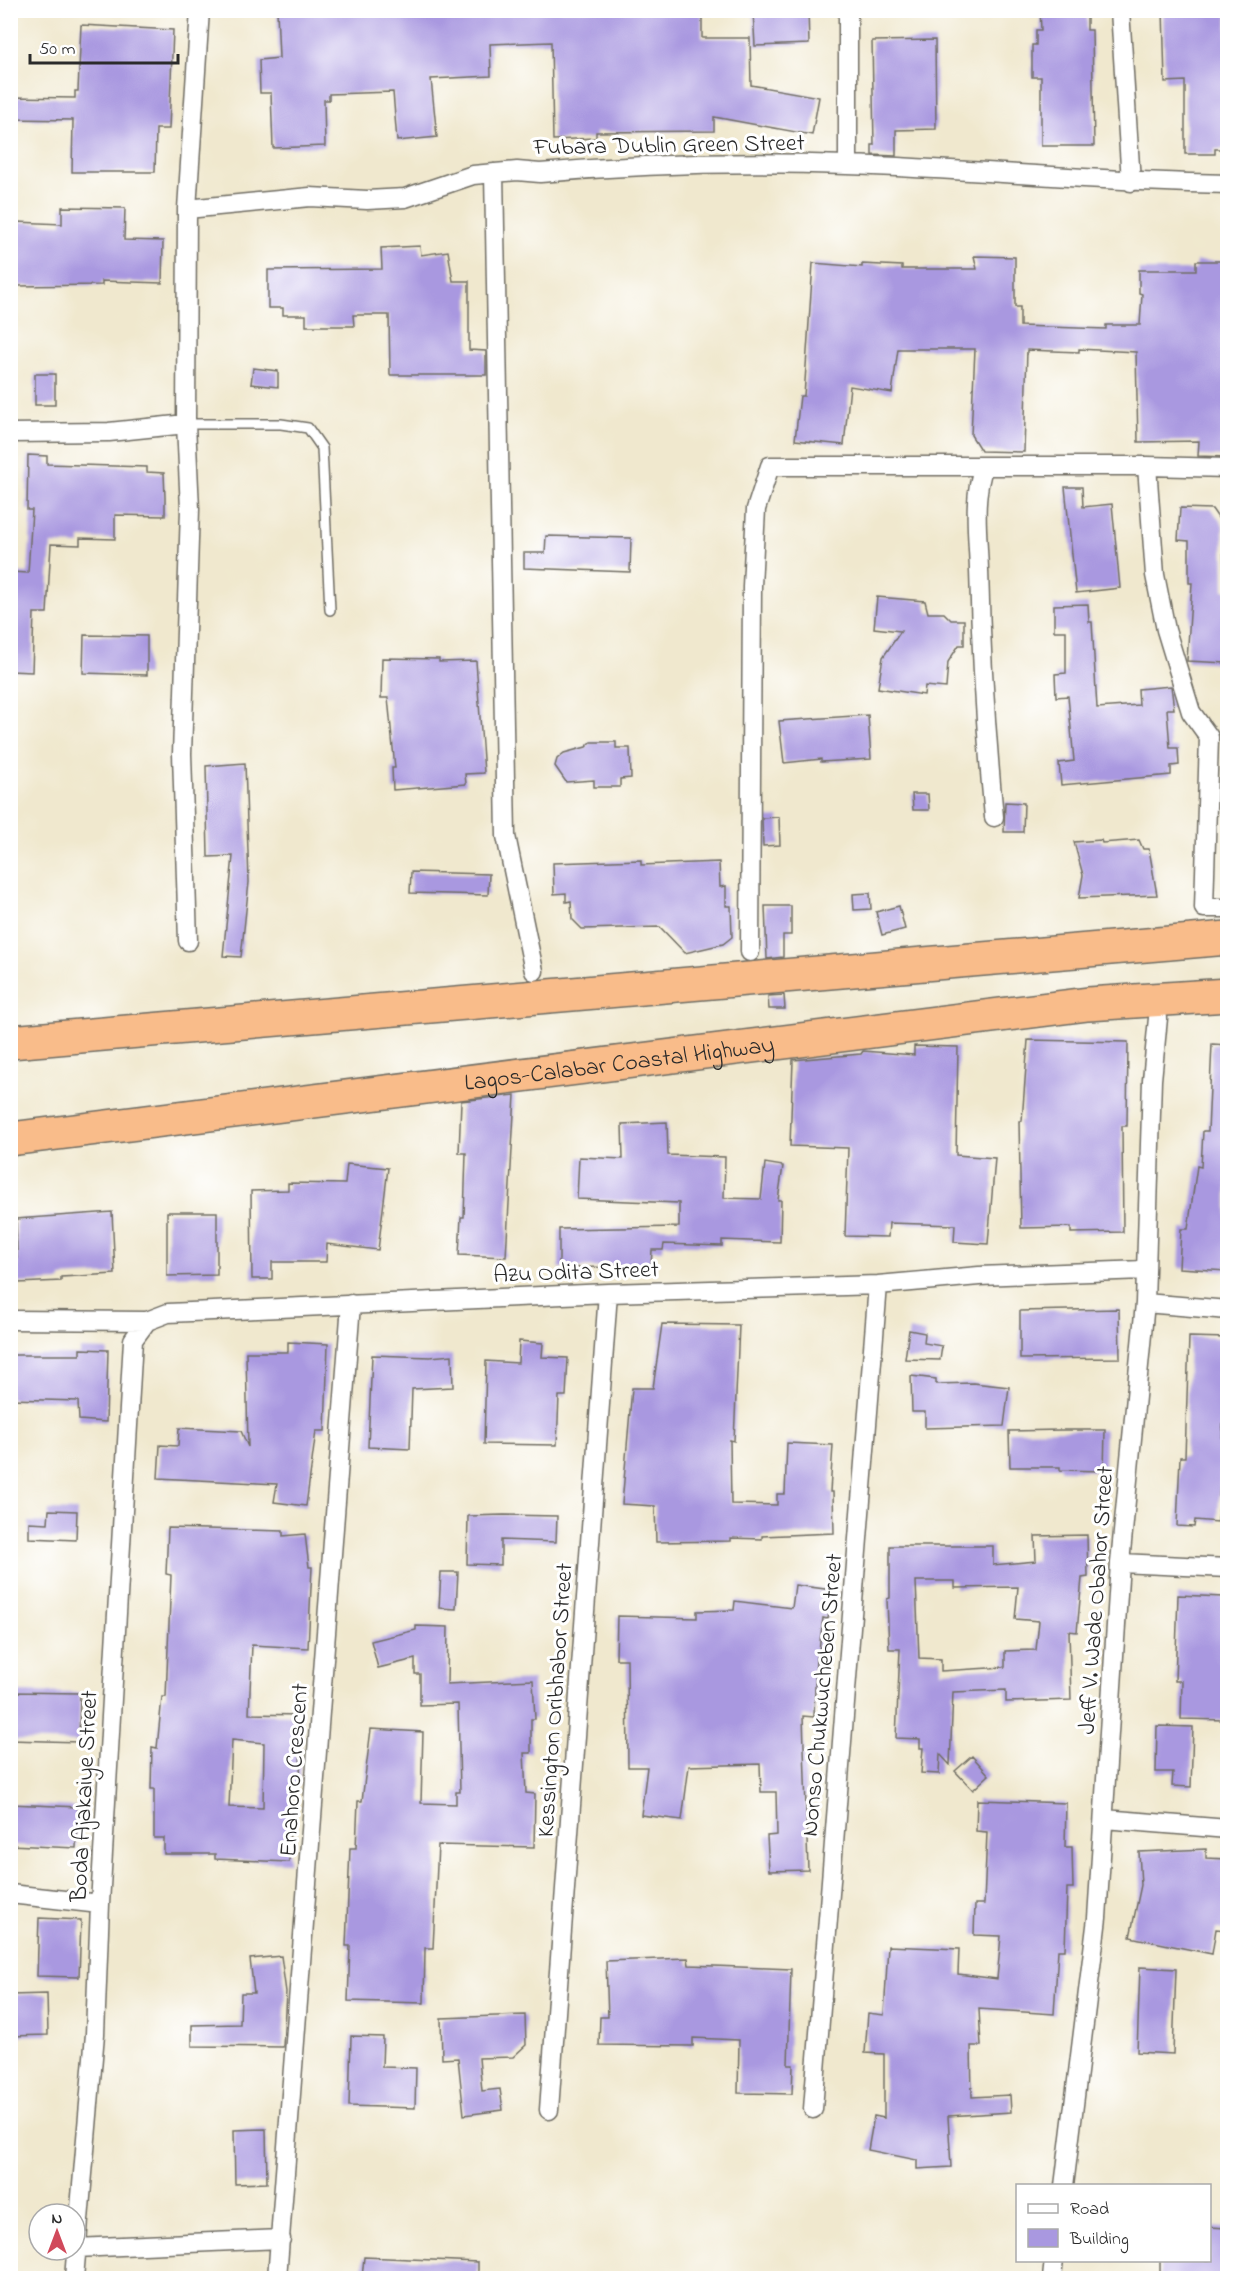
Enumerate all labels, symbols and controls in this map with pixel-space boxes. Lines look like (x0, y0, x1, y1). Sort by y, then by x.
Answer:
scale bar (30, 27, 178, 65)
text: 50 m (39, 37, 76, 63)
street label: Fubara Dublin Green Street (532, 127, 805, 166)
street label: Lagos-Calabar Coastal Highway (462, 1028, 777, 1102)
street label: Azu Odita Street (493, 1253, 659, 1294)
street label: Jeff V. Wade Obahor Street (1071, 1465, 1124, 1736)
street label: Nonso Chukwucheben Street (794, 1552, 853, 1838)
street label: Kessington Oribhabor Street (529, 1562, 584, 1839)
street label: Enahoro Crescent (272, 1682, 319, 1858)
street label: Boda Ajakaiye Street (62, 1689, 110, 1904)
legend (1016, 2184, 1211, 2262)
text: Road (1070, 2197, 1109, 2223)
north arrow (27, 2202, 87, 2262)
text: N (52, 2207, 63, 2231)
text: Building (1069, 2227, 1129, 2254)

